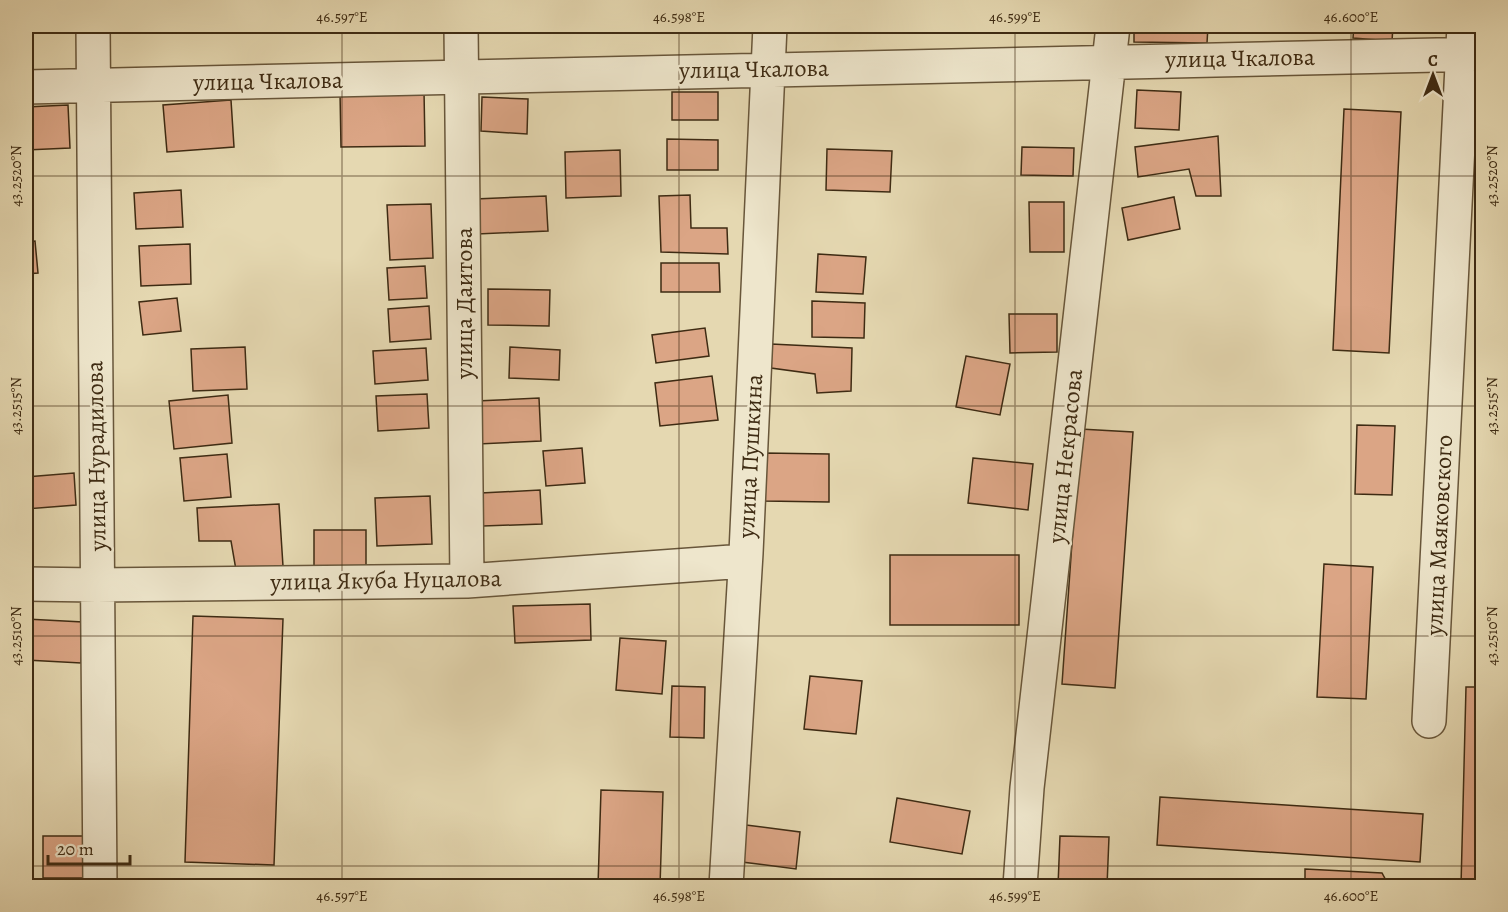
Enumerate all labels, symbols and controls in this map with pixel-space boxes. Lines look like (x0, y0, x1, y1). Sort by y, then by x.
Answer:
text: 46.597°E (316, 7, 368, 27)
text: 46.598°E (653, 7, 705, 27)
text: 46.599°E (989, 7, 1041, 27)
text: 46.600°E (1324, 7, 1378, 27)
street label: улица Чкалова (1164, 41, 1315, 75)
north arrow (1403, 45, 1463, 105)
text: С (1428, 50, 1438, 72)
street label: улица Чкалова (678, 52, 829, 86)
street label: улица Чкалова (192, 64, 343, 98)
text: 43.2520°N (6, 145, 26, 207)
text: 43.2520°N (1482, 145, 1502, 207)
street label: улица Даитова (448, 227, 480, 380)
street label: улица Нурадилова (78, 361, 114, 552)
street label: улица Некрасова (1040, 367, 1090, 546)
street label: улица Пушкина (730, 373, 770, 540)
text: 43.2515°N (6, 377, 26, 435)
text: 43.2515°N (1482, 377, 1502, 435)
street label: улица Маяковского (1418, 434, 1460, 637)
street label: улица Якуба Нуцалова (269, 562, 502, 598)
text: 43.2510°N (6, 606, 26, 666)
text: 43.2510°N (1482, 606, 1502, 666)
scale bar (48, 828, 130, 866)
text: 20 m (57, 837, 94, 861)
text: 46.597°E (316, 886, 368, 906)
text: 46.598°E (653, 886, 705, 906)
text: 46.599°E (989, 886, 1041, 906)
text: 46.600°E (1324, 886, 1378, 906)

